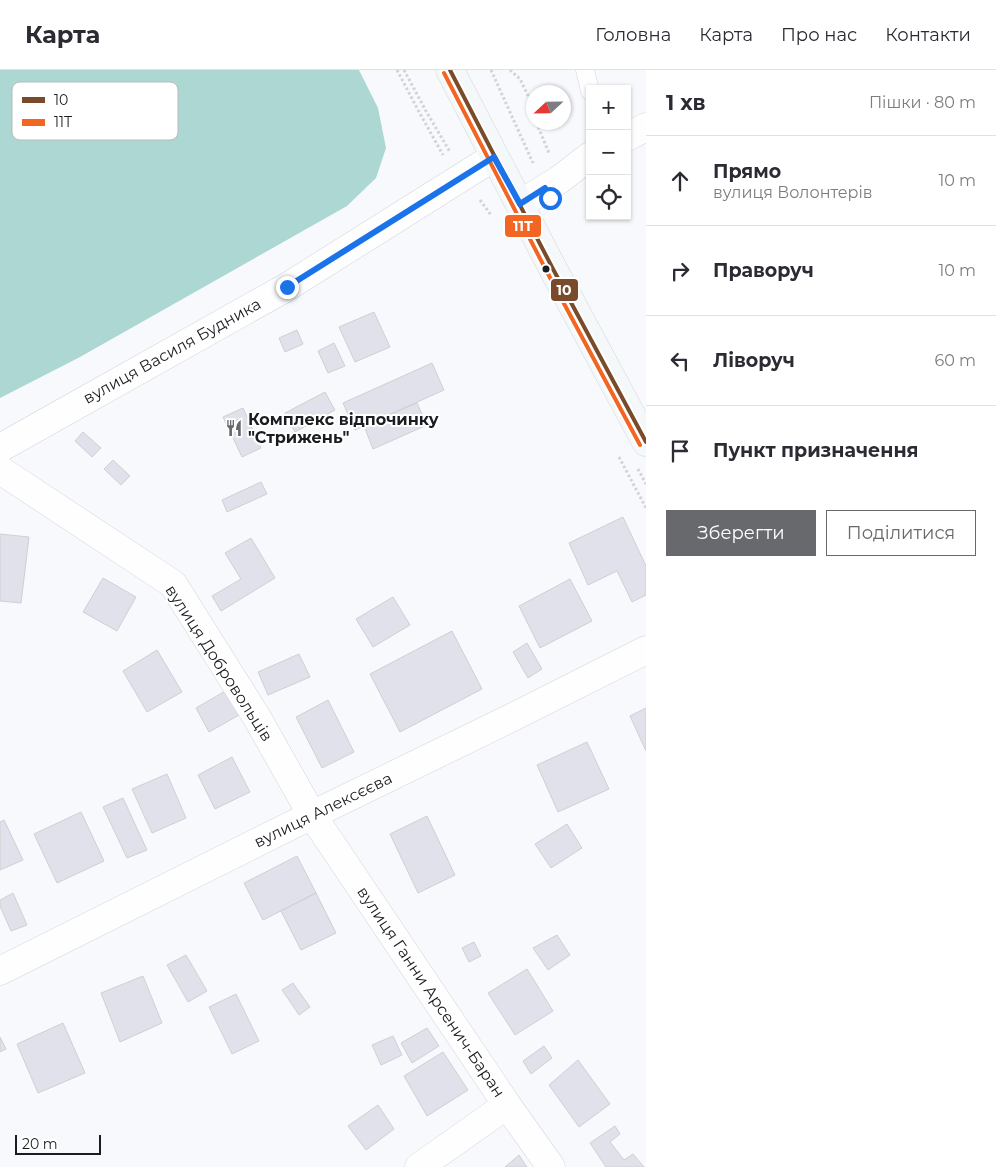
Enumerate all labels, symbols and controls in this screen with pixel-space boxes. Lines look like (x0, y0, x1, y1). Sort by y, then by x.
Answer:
text: Карта (25, 20, 100, 49)
text: Головна (595, 24, 671, 46)
text: Карта (699, 24, 753, 46)
text: Про нас (781, 24, 857, 46)
text: Контакти (885, 24, 971, 46)
legend (12, 82, 178, 140)
north arrow (526, 85, 571, 130)
map controls (586, 85, 631, 220)
button: + (586, 85, 631, 130)
text: 1 хв (666, 90, 706, 115)
text: 10 (54, 91, 68, 109)
text: Пішки · 80 m (869, 93, 976, 112)
text: 11Т (54, 113, 73, 131)
button: − (586, 130, 631, 175)
text: Прямо (713, 160, 781, 183)
icon: ahead (666, 167, 694, 195)
text: 10 m (938, 171, 976, 190)
button: locate (586, 175, 631, 220)
text: вулиця Волонтерів (713, 183, 873, 202)
route start (539, 187, 562, 210)
line badge: 11Т (504, 214, 542, 238)
text: 11Т (513, 217, 533, 235)
icon: right (666, 257, 694, 285)
text: Праворуч (713, 259, 814, 282)
text: 10 m (938, 261, 976, 280)
unlabelled marker (541, 264, 551, 274)
route end (276, 276, 299, 299)
line badge: 10 (550, 278, 579, 302)
text: 10 (557, 281, 572, 299)
street label: вулиця Василя Будника (80, 294, 264, 408)
icon: left (666, 347, 694, 375)
text: Ліворуч (713, 349, 795, 372)
text: 60 m (934, 351, 976, 370)
place label: Комплекс відпочинку "Стрижень" (248, 410, 439, 447)
restaurant icon: Комплекс відпочинку "Стрижень" (224, 418, 244, 438)
icon: arrive (666, 437, 694, 465)
text: Пункт призначення (713, 439, 919, 462)
button: Зберегти (666, 510, 816, 556)
button: Поділитися (826, 510, 976, 556)
street label: вулиця Добровольців (161, 581, 277, 745)
street label: вулиця Алексєєва (251, 768, 395, 852)
street label: вулиця Ганни Арсенич-Баран (353, 883, 509, 1101)
scale bar (15, 1132, 101, 1155)
text: 20 m (22, 1135, 58, 1153)

